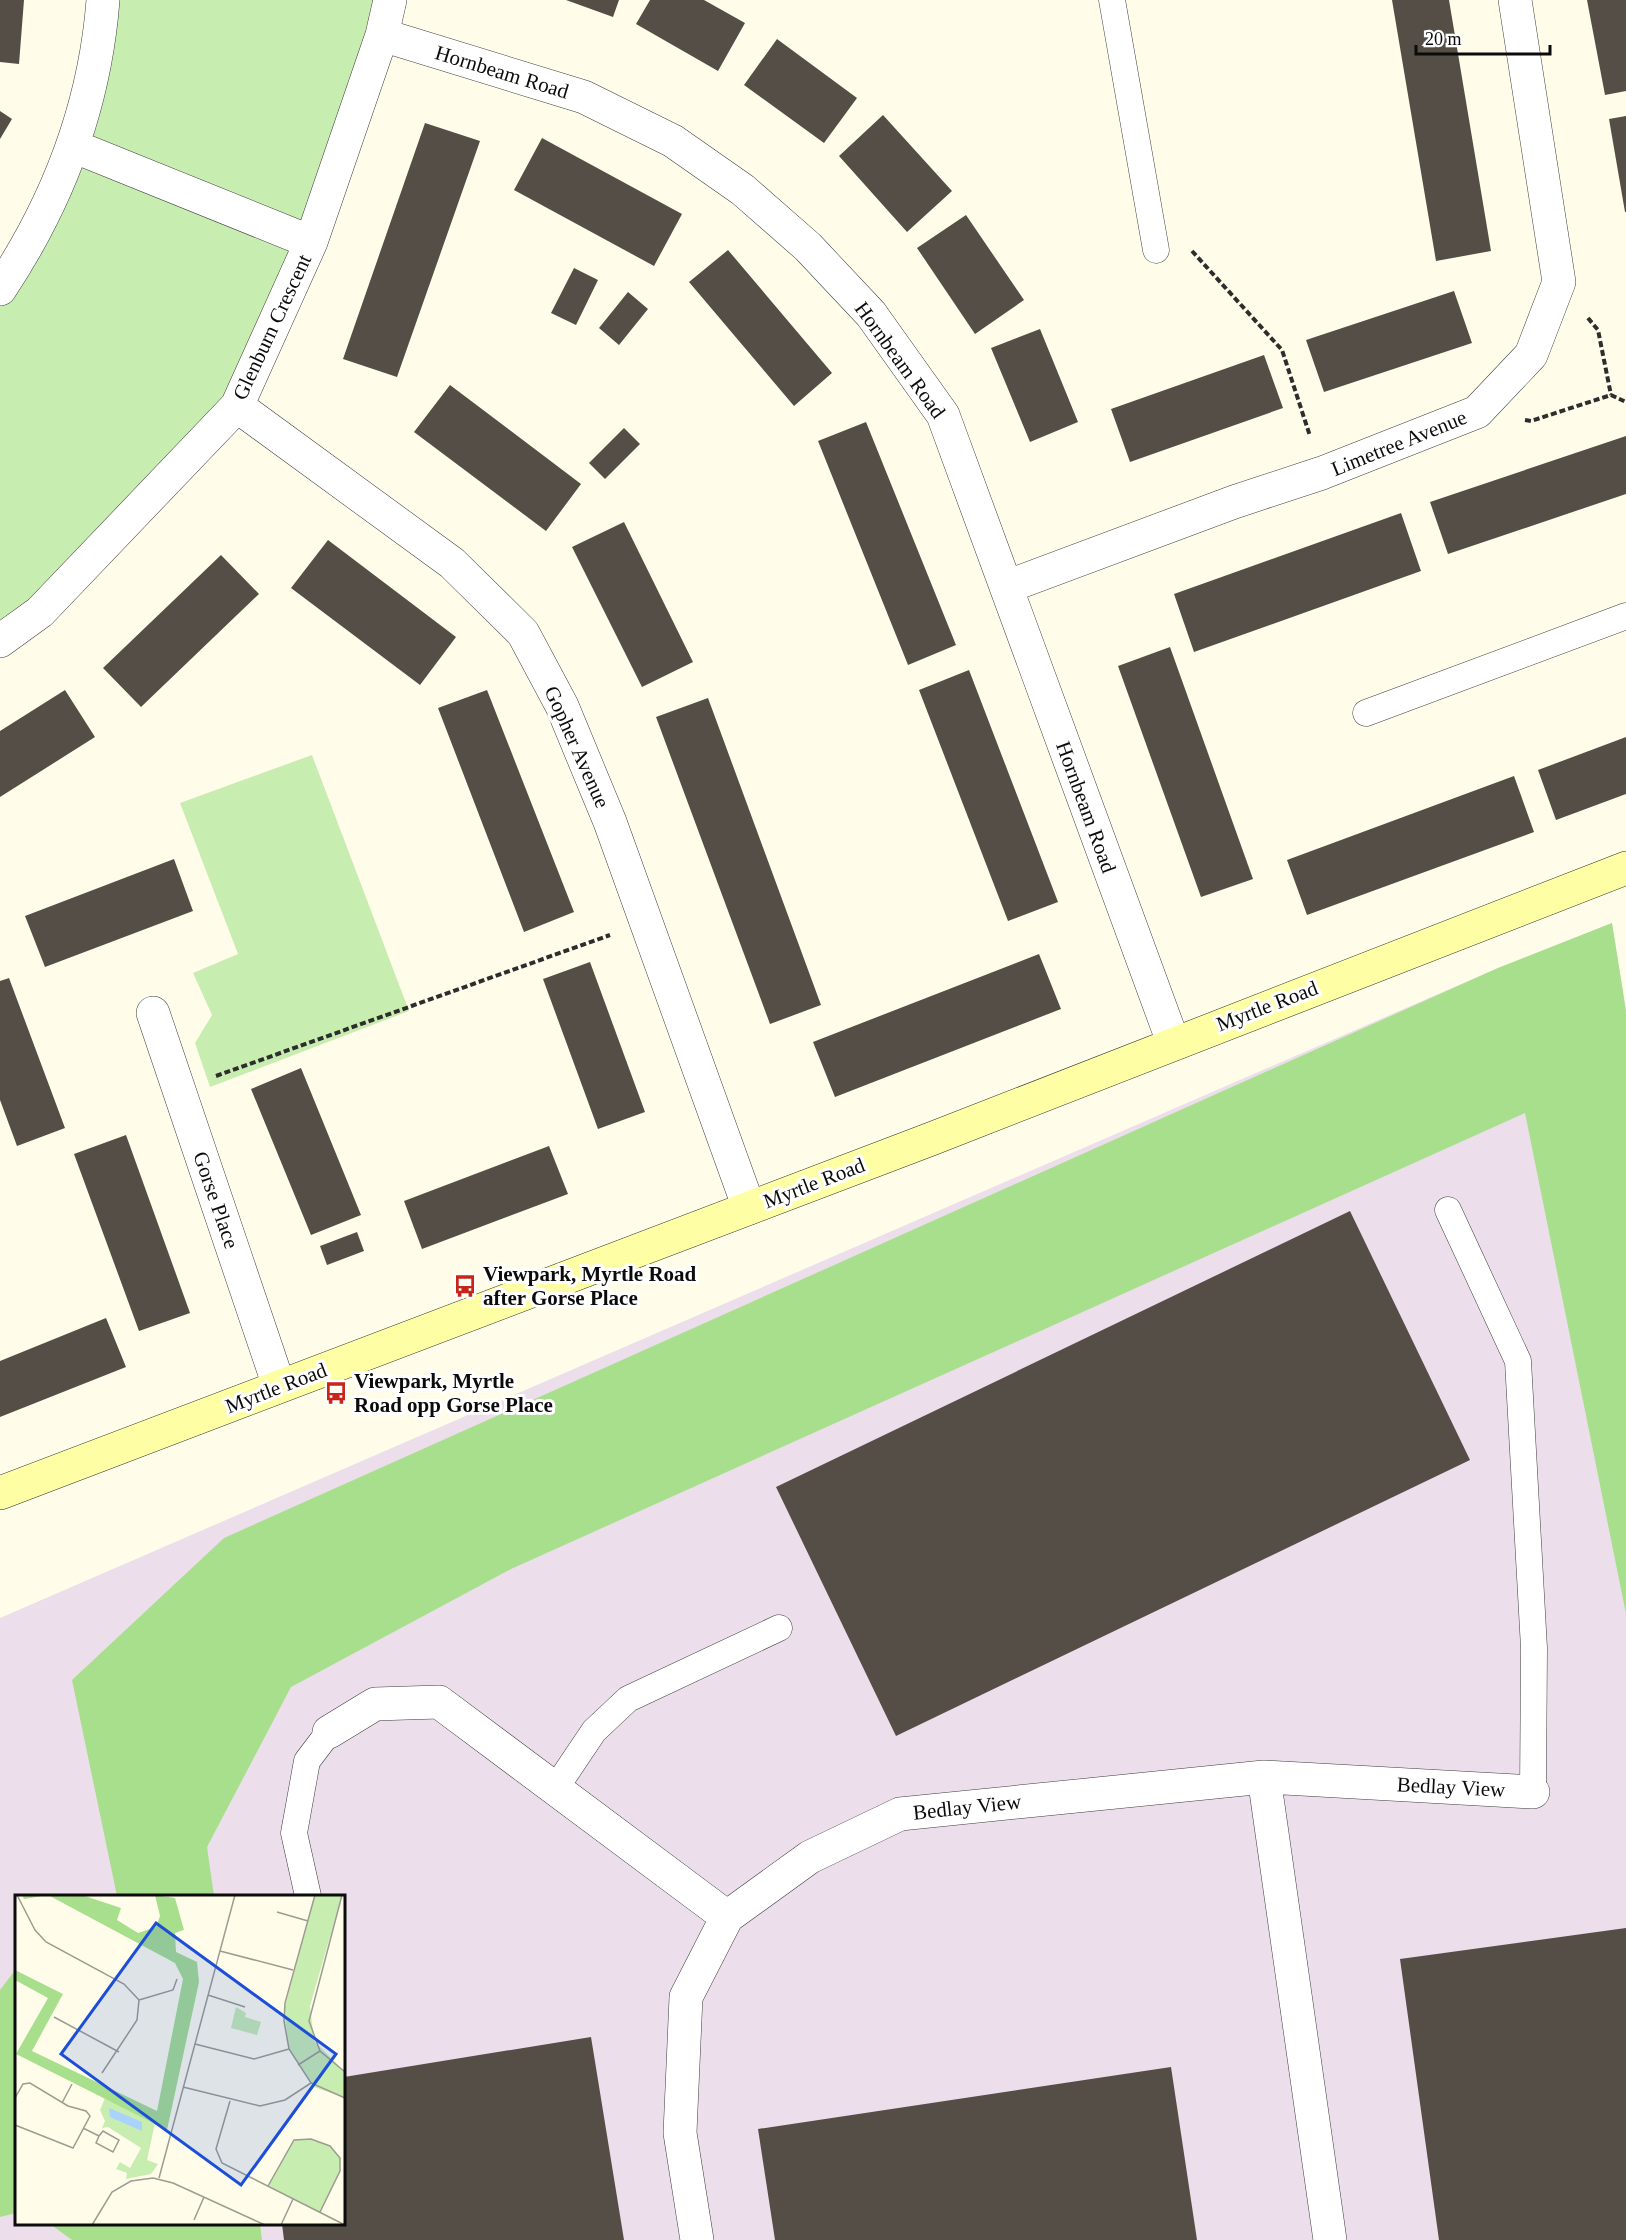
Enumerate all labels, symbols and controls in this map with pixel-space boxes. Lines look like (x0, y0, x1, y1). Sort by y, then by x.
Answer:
scale bar (1416, 18, 1550, 56)
text: 20 m (1425, 29, 1462, 49)
street label: Hornbeam Road (432, 40, 572, 104)
street label: Glenburn Crescent (228, 250, 316, 404)
street label: Hornbeam Road (850, 297, 951, 423)
street label: Limetree Avenue (1328, 405, 1470, 481)
street label: Gopher Avenue (539, 682, 615, 812)
street label: Hornbeam Road (1051, 738, 1121, 877)
street label: Myrtle Road (1213, 975, 1322, 1036)
street label: Gorse Place (188, 1148, 244, 1252)
street label: Myrtle Road (760, 1152, 869, 1213)
place label: Viewpark, Myrtle Road after Gorse Place (483, 1262, 697, 1310)
bus stop icon: Viewpark, Myrtle Road after Gorse Place (452, 1273, 478, 1299)
street label: Myrtle Road (222, 1357, 331, 1418)
place label: Viewpark, Myrtle Road opp Gorse Place (354, 1369, 553, 1417)
bus stop icon: Viewpark, Myrtle Road opp Gorse Place (323, 1380, 349, 1406)
street label: Bedlay View (1396, 1772, 1507, 1802)
street label: Bedlay View (912, 1789, 1023, 1825)
inset map (15, 1895, 345, 2225)

